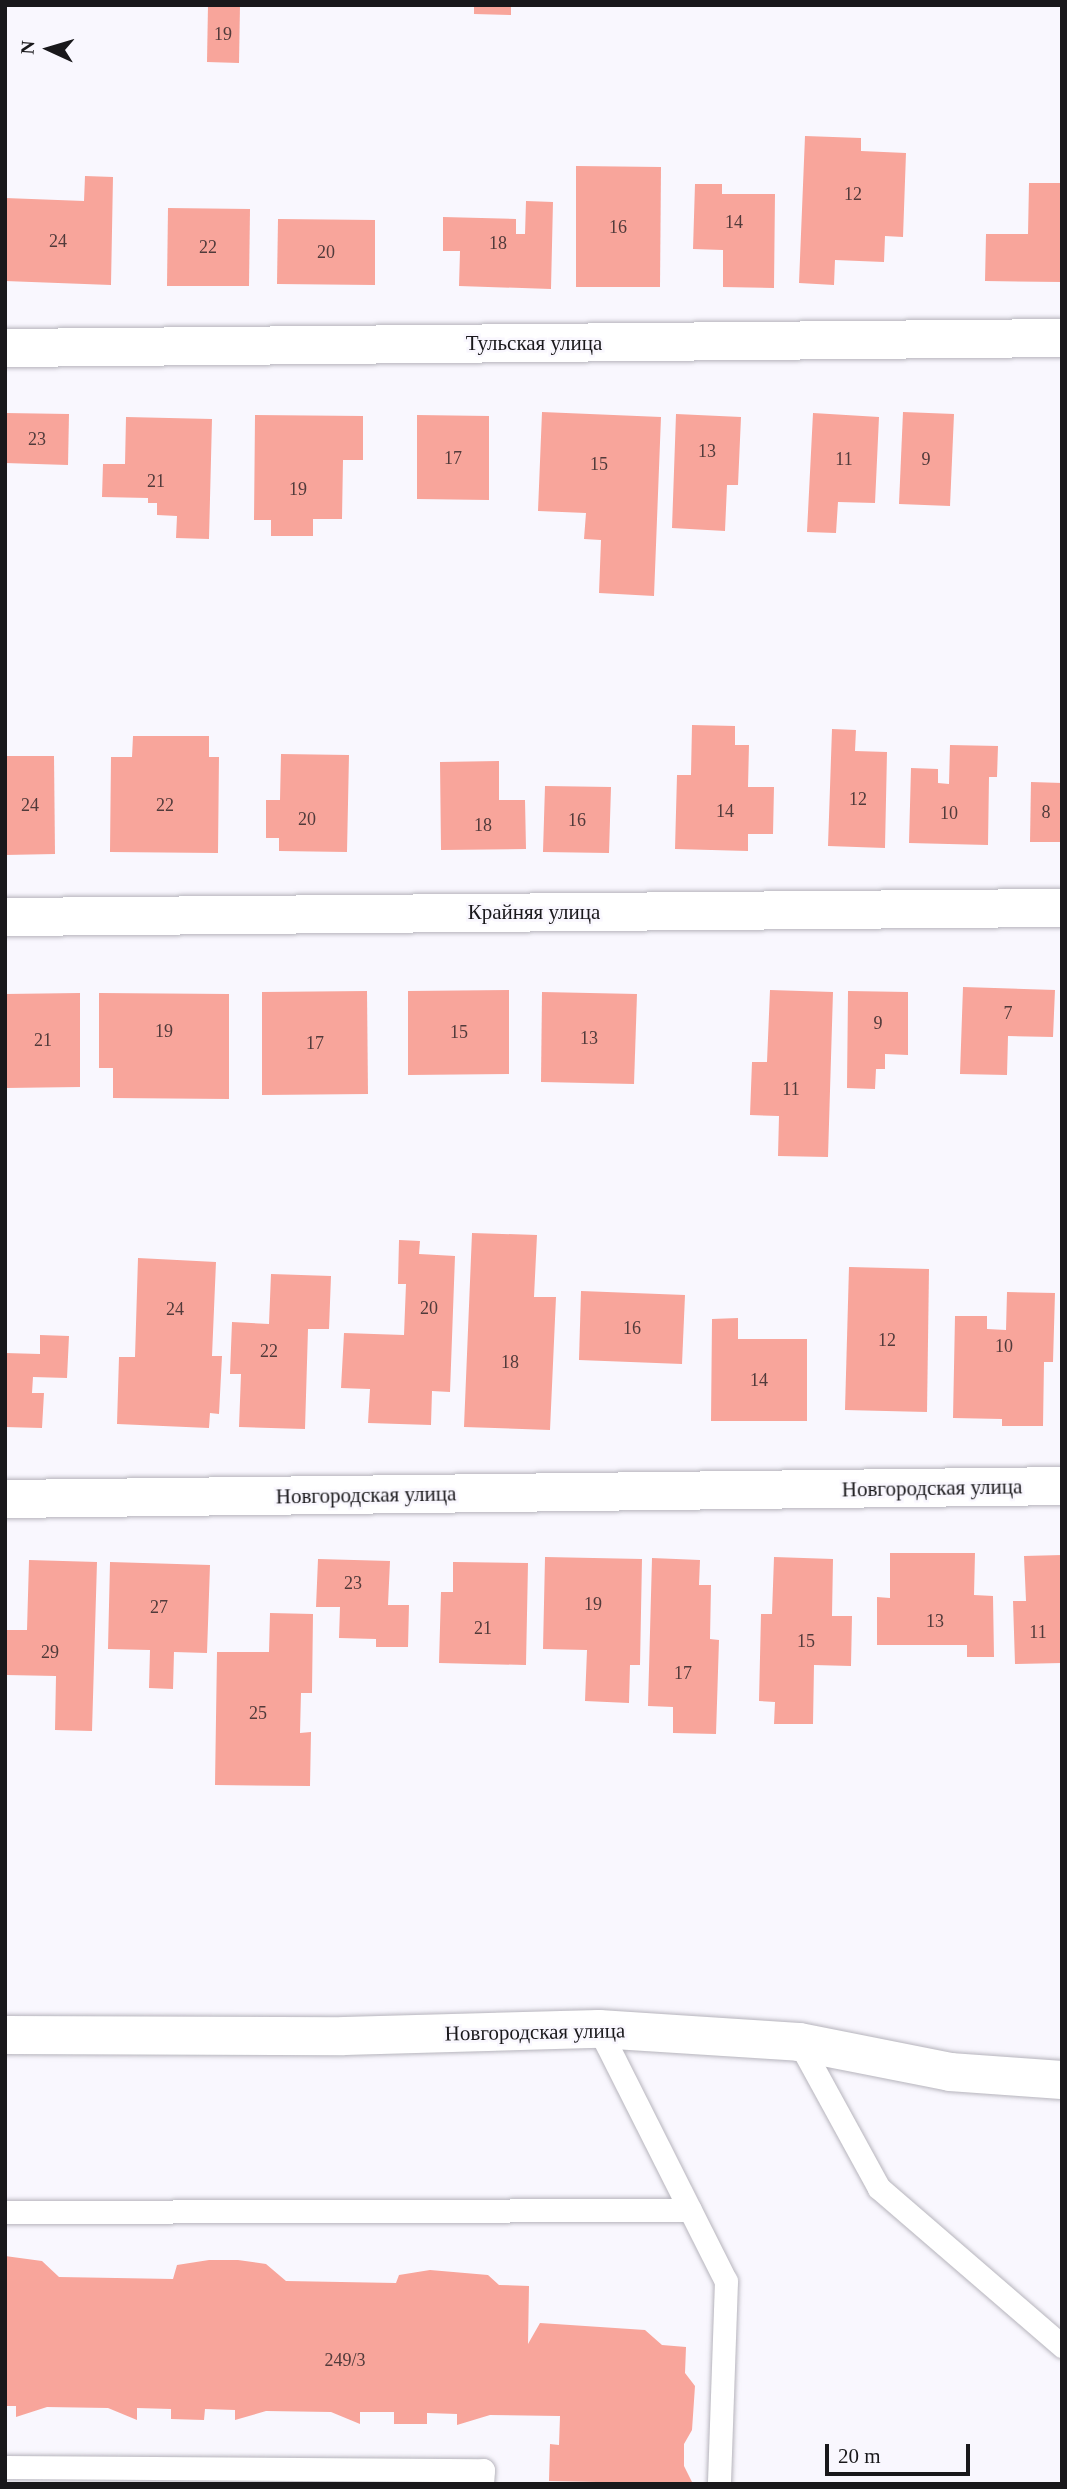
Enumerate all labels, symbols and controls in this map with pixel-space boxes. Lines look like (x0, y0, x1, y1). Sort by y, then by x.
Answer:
north arrow (14, 14, 84, 84)
house number: 19 (214, 23, 232, 45)
text: N (17, 40, 39, 55)
house number: 12 (844, 183, 862, 205)
house number: 14 (725, 211, 743, 233)
house number: 16 (609, 216, 627, 238)
house number: 24 (49, 230, 67, 252)
house number: 18 (489, 232, 507, 254)
house number: 22 (199, 236, 217, 258)
house number: 20 (317, 241, 335, 263)
street label: Тульская улица (466, 330, 602, 356)
house number: 23 (28, 428, 46, 450)
house number: 13 (698, 440, 716, 462)
house number: 17 (444, 447, 462, 469)
house number: 11 (835, 448, 853, 470)
house number: 9 (922, 448, 930, 470)
house number: 15 (590, 453, 608, 475)
house number: 21 (147, 470, 165, 492)
house number: 19 (289, 478, 307, 500)
house number: 12 (849, 788, 867, 810)
house number: 24 (21, 794, 39, 816)
house number: 22 (156, 794, 174, 816)
house number: 14 (716, 800, 734, 822)
house number: 8 (1042, 801, 1050, 823)
house number: 10 (940, 802, 958, 824)
house number: 20 (298, 808, 316, 830)
house number: 16 (568, 809, 586, 831)
house number: 18 (474, 814, 492, 836)
street label: Крайняя улица (468, 899, 600, 925)
house number: 7 (1004, 1002, 1012, 1024)
house number: 9 (874, 1012, 882, 1034)
house number: 19 (155, 1020, 173, 1042)
house number: 15 (450, 1021, 468, 1043)
house number: 13 (580, 1027, 598, 1049)
house number: 21 (34, 1029, 52, 1051)
house number: 17 (306, 1032, 324, 1054)
house number: 11 (782, 1078, 800, 1100)
house number: 20 (420, 1297, 438, 1319)
house number: 24 (166, 1298, 184, 1320)
house number: 16 (623, 1317, 641, 1339)
house number: 12 (878, 1329, 896, 1351)
house number: 10 (995, 1335, 1013, 1357)
house number: 22 (260, 1340, 278, 1362)
house number: 18 (501, 1351, 519, 1373)
house number: 14 (750, 1369, 768, 1391)
street label: Новгородская улица (842, 1474, 1022, 1502)
street label: Новгородская улица (276, 1481, 456, 1509)
house number: 23 (344, 1572, 362, 1594)
house number: 19 (584, 1593, 602, 1615)
house number: 27 (150, 1596, 168, 1618)
house number: 13 (926, 1610, 944, 1632)
house number: 21 (474, 1617, 492, 1639)
house number: 11 (1029, 1621, 1047, 1643)
house number: 15 (797, 1630, 815, 1652)
house number: 29 (41, 1641, 59, 1663)
house number: 17 (674, 1662, 692, 1684)
house number: 25 (249, 1702, 267, 1724)
street label: Новгородская улица (445, 2018, 625, 2046)
house number: 249/3 (324, 2349, 366, 2371)
scale bar (829, 2430, 974, 2474)
text: 20 m (838, 2444, 881, 2468)

